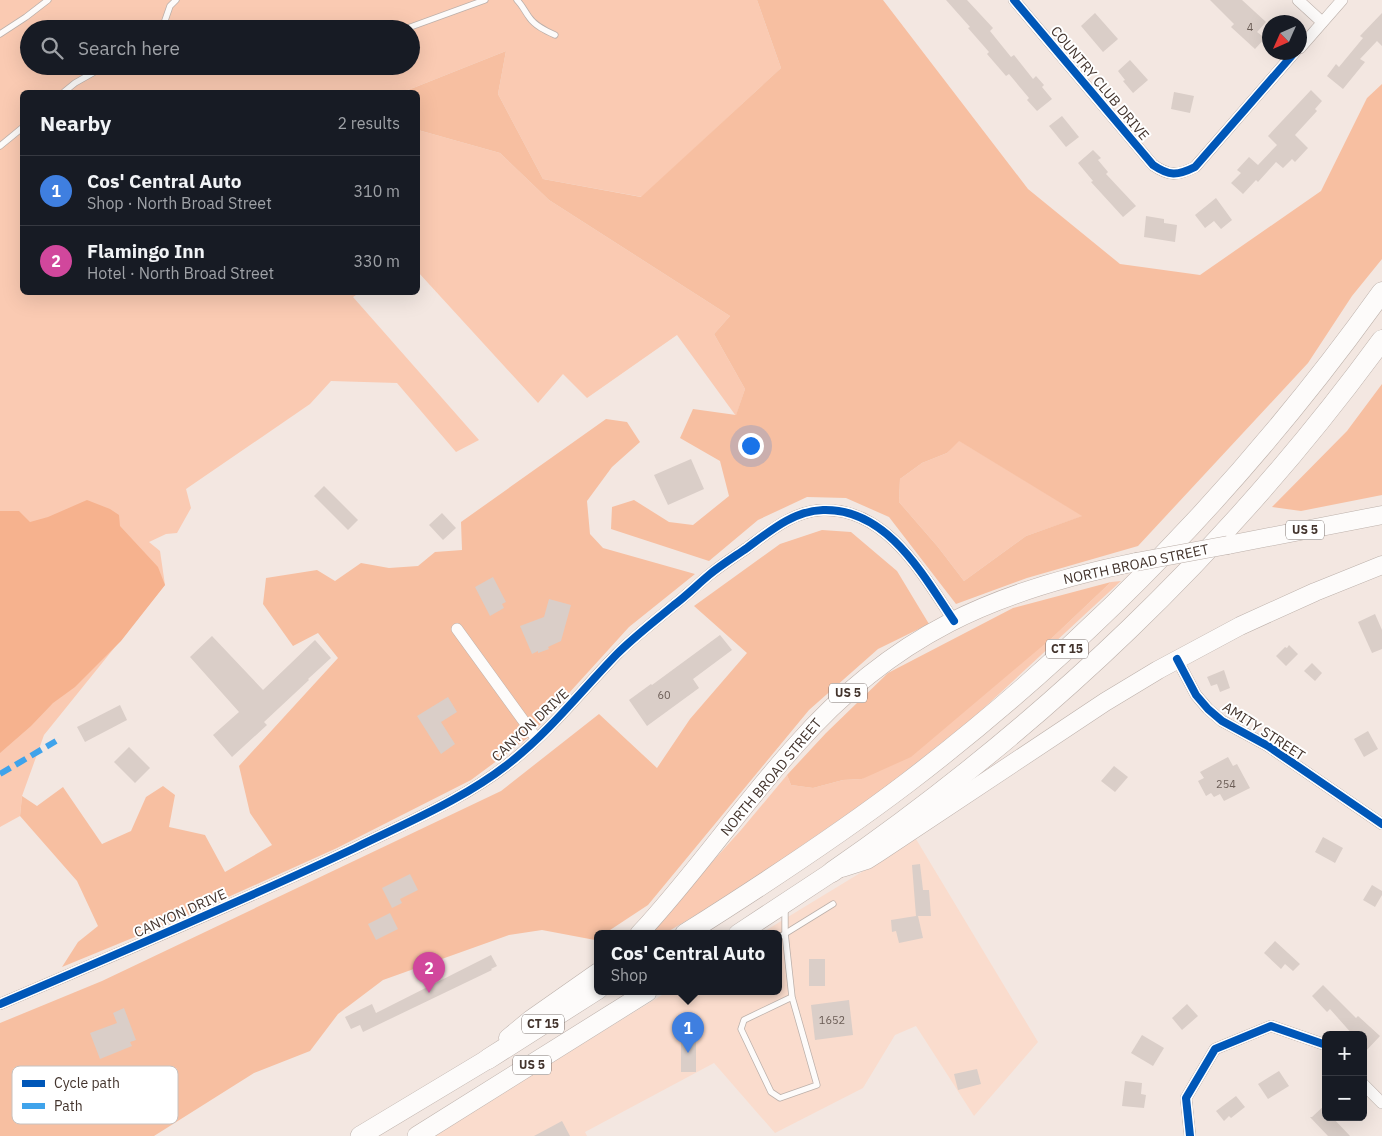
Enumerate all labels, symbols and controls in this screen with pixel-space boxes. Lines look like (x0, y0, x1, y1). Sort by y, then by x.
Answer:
north arrow (1262, 15, 1307, 60)
search box (20, 20, 420, 75)
house number: 4 (1247, 20, 1254, 34)
street label: COUNTRY CLUB DRIVE (1047, 22, 1153, 144)
icon: search (38, 34, 66, 62)
text: Search here (78, 36, 180, 60)
text: Nearby (40, 109, 111, 137)
text: 2 results (337, 113, 400, 133)
text: Cos' Central Auto (87, 169, 241, 193)
text: 1 (51, 181, 61, 201)
text: 310 m (353, 181, 400, 201)
text: Shop · North Broad Street (87, 193, 272, 213)
text: Flamingo Inn (87, 239, 205, 263)
text: 2 (51, 251, 61, 271)
text: 330 m (353, 251, 400, 271)
text: Hotel · North Broad Street (87, 263, 274, 283)
your location (738, 433, 764, 459)
road number: US 5 (1286, 520, 1324, 540)
street label: NORTH BROAD STREET (1062, 540, 1210, 588)
road number: CT 15 (1046, 640, 1088, 659)
road number: US 5 (829, 684, 867, 702)
street label: CANYON DRIVE (488, 685, 572, 765)
house number: 60 (657, 688, 671, 702)
street label: AMITY STREET (1219, 698, 1309, 764)
street label: NORTH BROAD STREET (716, 714, 826, 840)
house number: 254 (1216, 777, 1236, 791)
street label: CANYON DRIVE (131, 885, 229, 941)
popup (594, 930, 782, 995)
text: Cos' Central Auto (611, 941, 765, 965)
pin: 2 (413, 952, 445, 993)
text: Shop (611, 965, 647, 985)
pin: 1 (672, 1012, 704, 1053)
house number: 1652 (819, 1013, 845, 1027)
road number: CT 15 (522, 1014, 564, 1034)
map controls (1322, 1031, 1367, 1121)
button: + (1322, 1031, 1367, 1076)
road number: US 5 (513, 1056, 551, 1074)
legend (12, 1066, 178, 1124)
text: Cycle path (54, 1074, 120, 1092)
button: − (1322, 1076, 1367, 1121)
text: Path (54, 1097, 83, 1115)

